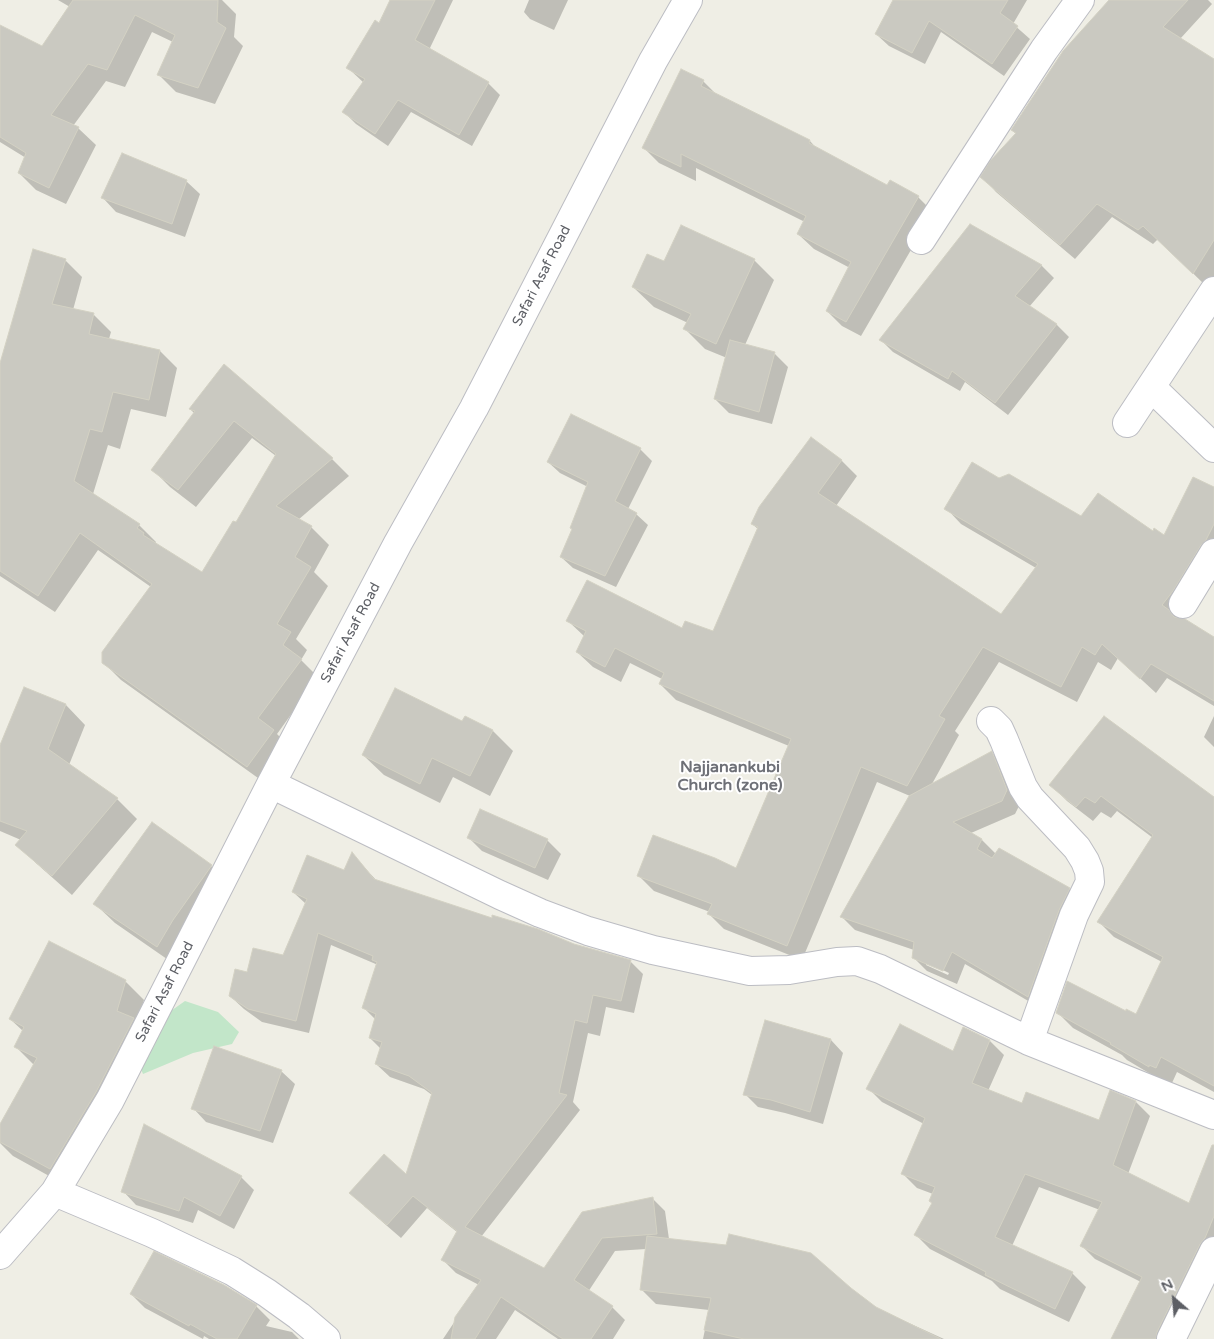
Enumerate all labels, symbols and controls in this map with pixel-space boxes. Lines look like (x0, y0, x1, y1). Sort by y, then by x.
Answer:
street label: Safari Asaf Road (509, 223, 575, 329)
street label: Safari Asaf Road (318, 580, 384, 686)
district label: Najjanankubi Church (zone) (677, 758, 783, 796)
street label: Safari Asaf Road (132, 939, 198, 1045)
north arrow (1149, 1274, 1199, 1324)
text: N (1158, 1275, 1176, 1295)

